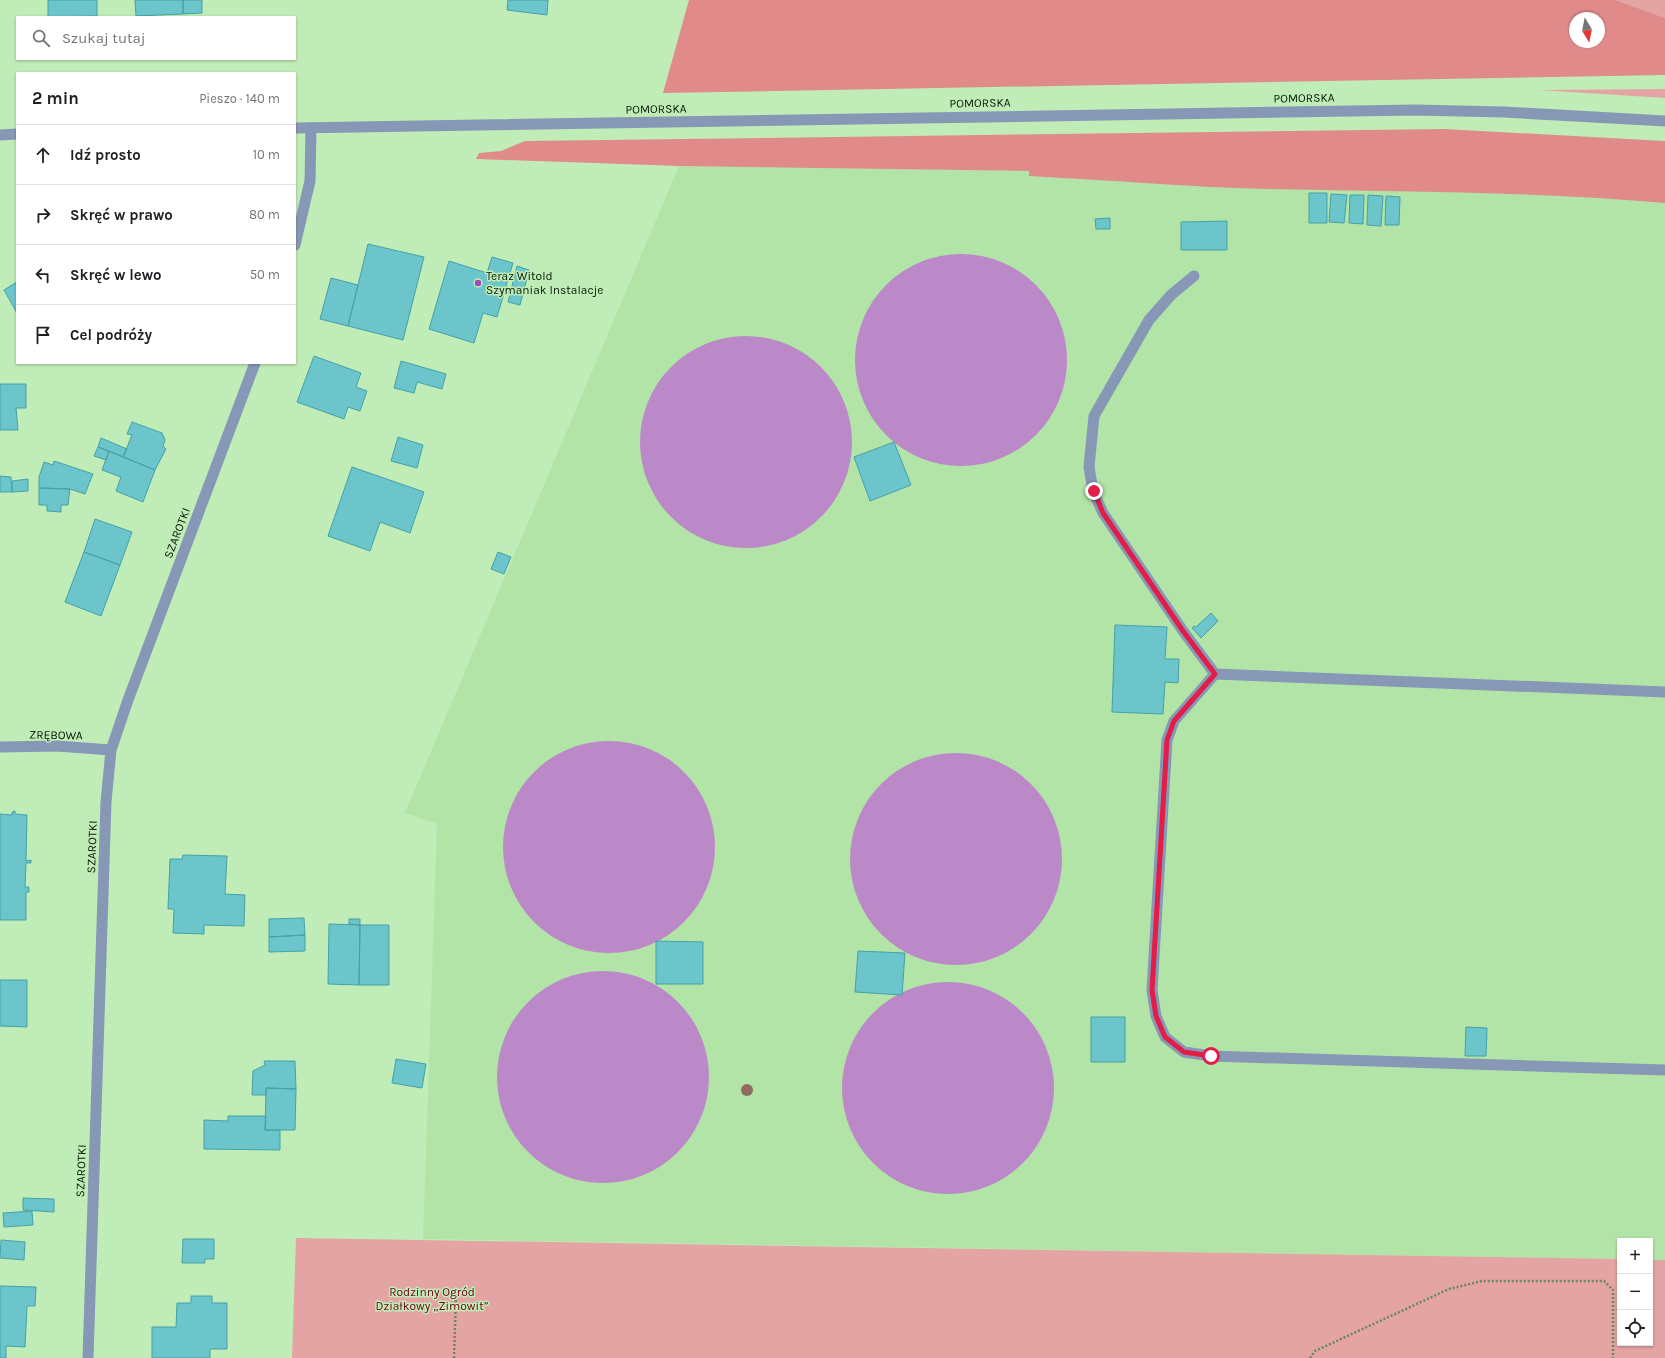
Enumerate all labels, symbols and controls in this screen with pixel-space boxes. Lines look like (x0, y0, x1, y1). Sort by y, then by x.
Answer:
north arrow (1569, 12, 1605, 48)
search box (16, 16, 296, 60)
icon: search (30, 27, 52, 49)
text: Szukaj tutaj (62, 29, 146, 47)
text: 2 min (32, 88, 79, 108)
street label: POMORSKA (1273, 90, 1335, 106)
text: Pieszo · 140 m (199, 91, 280, 106)
street label: POMORSKA (949, 95, 1011, 111)
street label: POMORSKA (625, 101, 687, 117)
icon: ahead (32, 144, 54, 166)
text: Idź prosto (70, 146, 141, 164)
text: 10 m (253, 147, 280, 162)
icon: right (32, 204, 54, 226)
text: Skręć w prawo (70, 206, 173, 224)
text: 80 m (249, 207, 280, 222)
icon: left (32, 264, 54, 286)
text: Skręć w lewo (70, 266, 162, 284)
text: 50 m (250, 267, 280, 282)
place label: Teraz Witold Szymaniak Instalacje (486, 269, 604, 297)
marker: Teraz Witold Szymaniak Instalacje (473, 278, 483, 288)
icon: arrive (32, 324, 54, 346)
text: Cel podróży (70, 326, 152, 344)
route end (1085, 482, 1103, 500)
street label: SZAROTKI (161, 506, 193, 560)
street label: ZRĘBOWA (29, 728, 83, 742)
street label: SZAROTKI (84, 820, 100, 874)
route start (1202, 1047, 1220, 1065)
street label: SZAROTKI (73, 1144, 89, 1198)
map controls (1617, 1238, 1653, 1346)
button: + (1617, 1238, 1653, 1274)
button: − (1617, 1274, 1653, 1310)
park label: Rodzinny Ogród Działkowy „Zimowit” (376, 1285, 489, 1313)
button: locate (1617, 1310, 1653, 1346)

